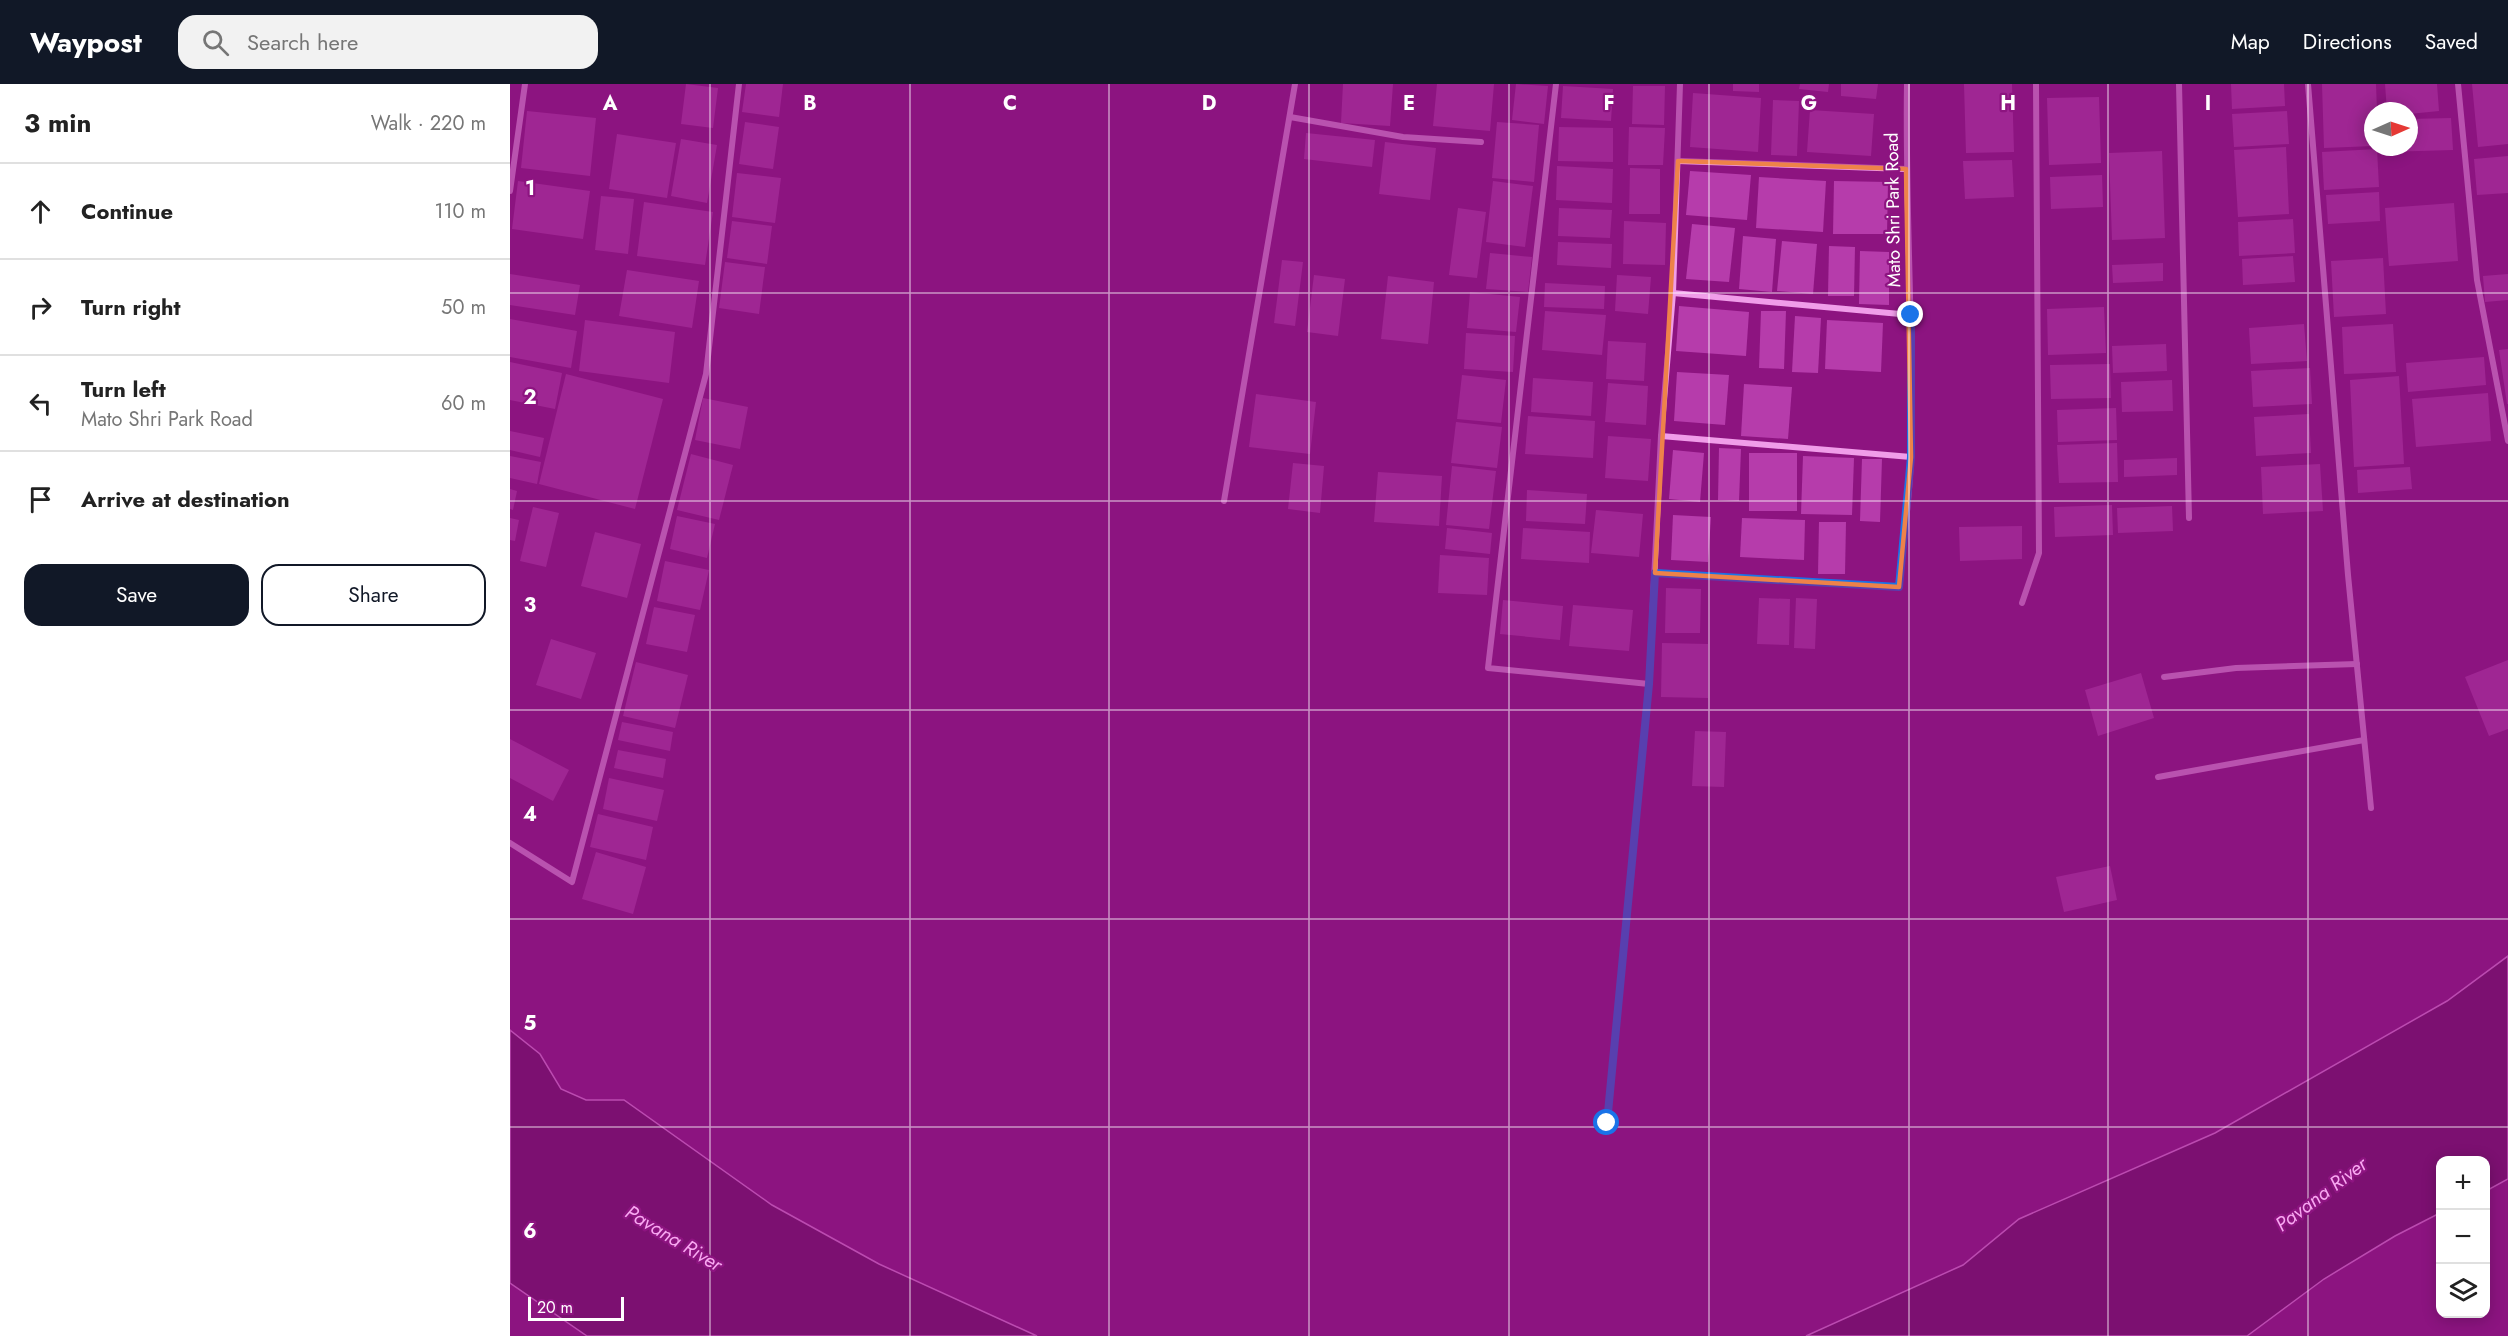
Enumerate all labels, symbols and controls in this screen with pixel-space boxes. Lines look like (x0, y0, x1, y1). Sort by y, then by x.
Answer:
search box (178, 15, 598, 69)
text: Waypost (30, 22, 142, 63)
icon: search (199, 26, 232, 59)
text: Search here (247, 26, 358, 58)
text: Map (2231, 27, 2270, 57)
text: Directions (2303, 27, 2392, 57)
text: Saved (2425, 27, 2478, 57)
text: A (602, 89, 618, 118)
text: B (803, 89, 817, 118)
text: C (1003, 89, 1017, 118)
text: D (1202, 89, 1216, 118)
text: E (1403, 89, 1415, 118)
text: F (1603, 89, 1615, 118)
text: G (1801, 89, 1817, 118)
text: H (2000, 89, 2016, 118)
text: I (2205, 89, 2211, 118)
north arrow (2364, 102, 2418, 156)
text: 3 min (24, 104, 91, 142)
text: Walk · 220 m (371, 109, 486, 138)
street label: Mato Shri Park Road (1879, 132, 1907, 288)
text: 1 (525, 174, 535, 203)
icon: ahead (24, 195, 57, 228)
text: Continue (81, 195, 173, 227)
text: 110 m (434, 197, 486, 226)
icon: right (24, 291, 57, 324)
text: Turn right (81, 291, 181, 323)
text: 50 m (441, 293, 486, 322)
route end (1897, 301, 1923, 327)
text: Turn left (81, 373, 166, 405)
text: 2 (523, 383, 537, 412)
icon: left (24, 387, 57, 420)
text: 60 m (441, 389, 486, 418)
text: Mato Shri Park Road (81, 405, 253, 434)
icon: arrive (24, 483, 57, 516)
text: Arrive at destination (81, 483, 290, 515)
button: Save (24, 564, 249, 626)
button: Share (261, 564, 486, 626)
text: 3 (524, 591, 536, 620)
text: 4 (523, 800, 537, 829)
text: 5 (524, 1009, 537, 1038)
route start (1593, 1109, 1619, 1135)
water label: Pavana River (2269, 1149, 2374, 1239)
map controls (2436, 1156, 2490, 1318)
button: + (2436, 1156, 2490, 1210)
water label: Pavana River (620, 1198, 729, 1280)
button: − (2436, 1210, 2490, 1264)
text: 6 (523, 1217, 537, 1246)
button: layers (2436, 1264, 2490, 1318)
scale bar (528, 1294, 624, 1322)
text: 20 m (537, 1296, 573, 1319)

